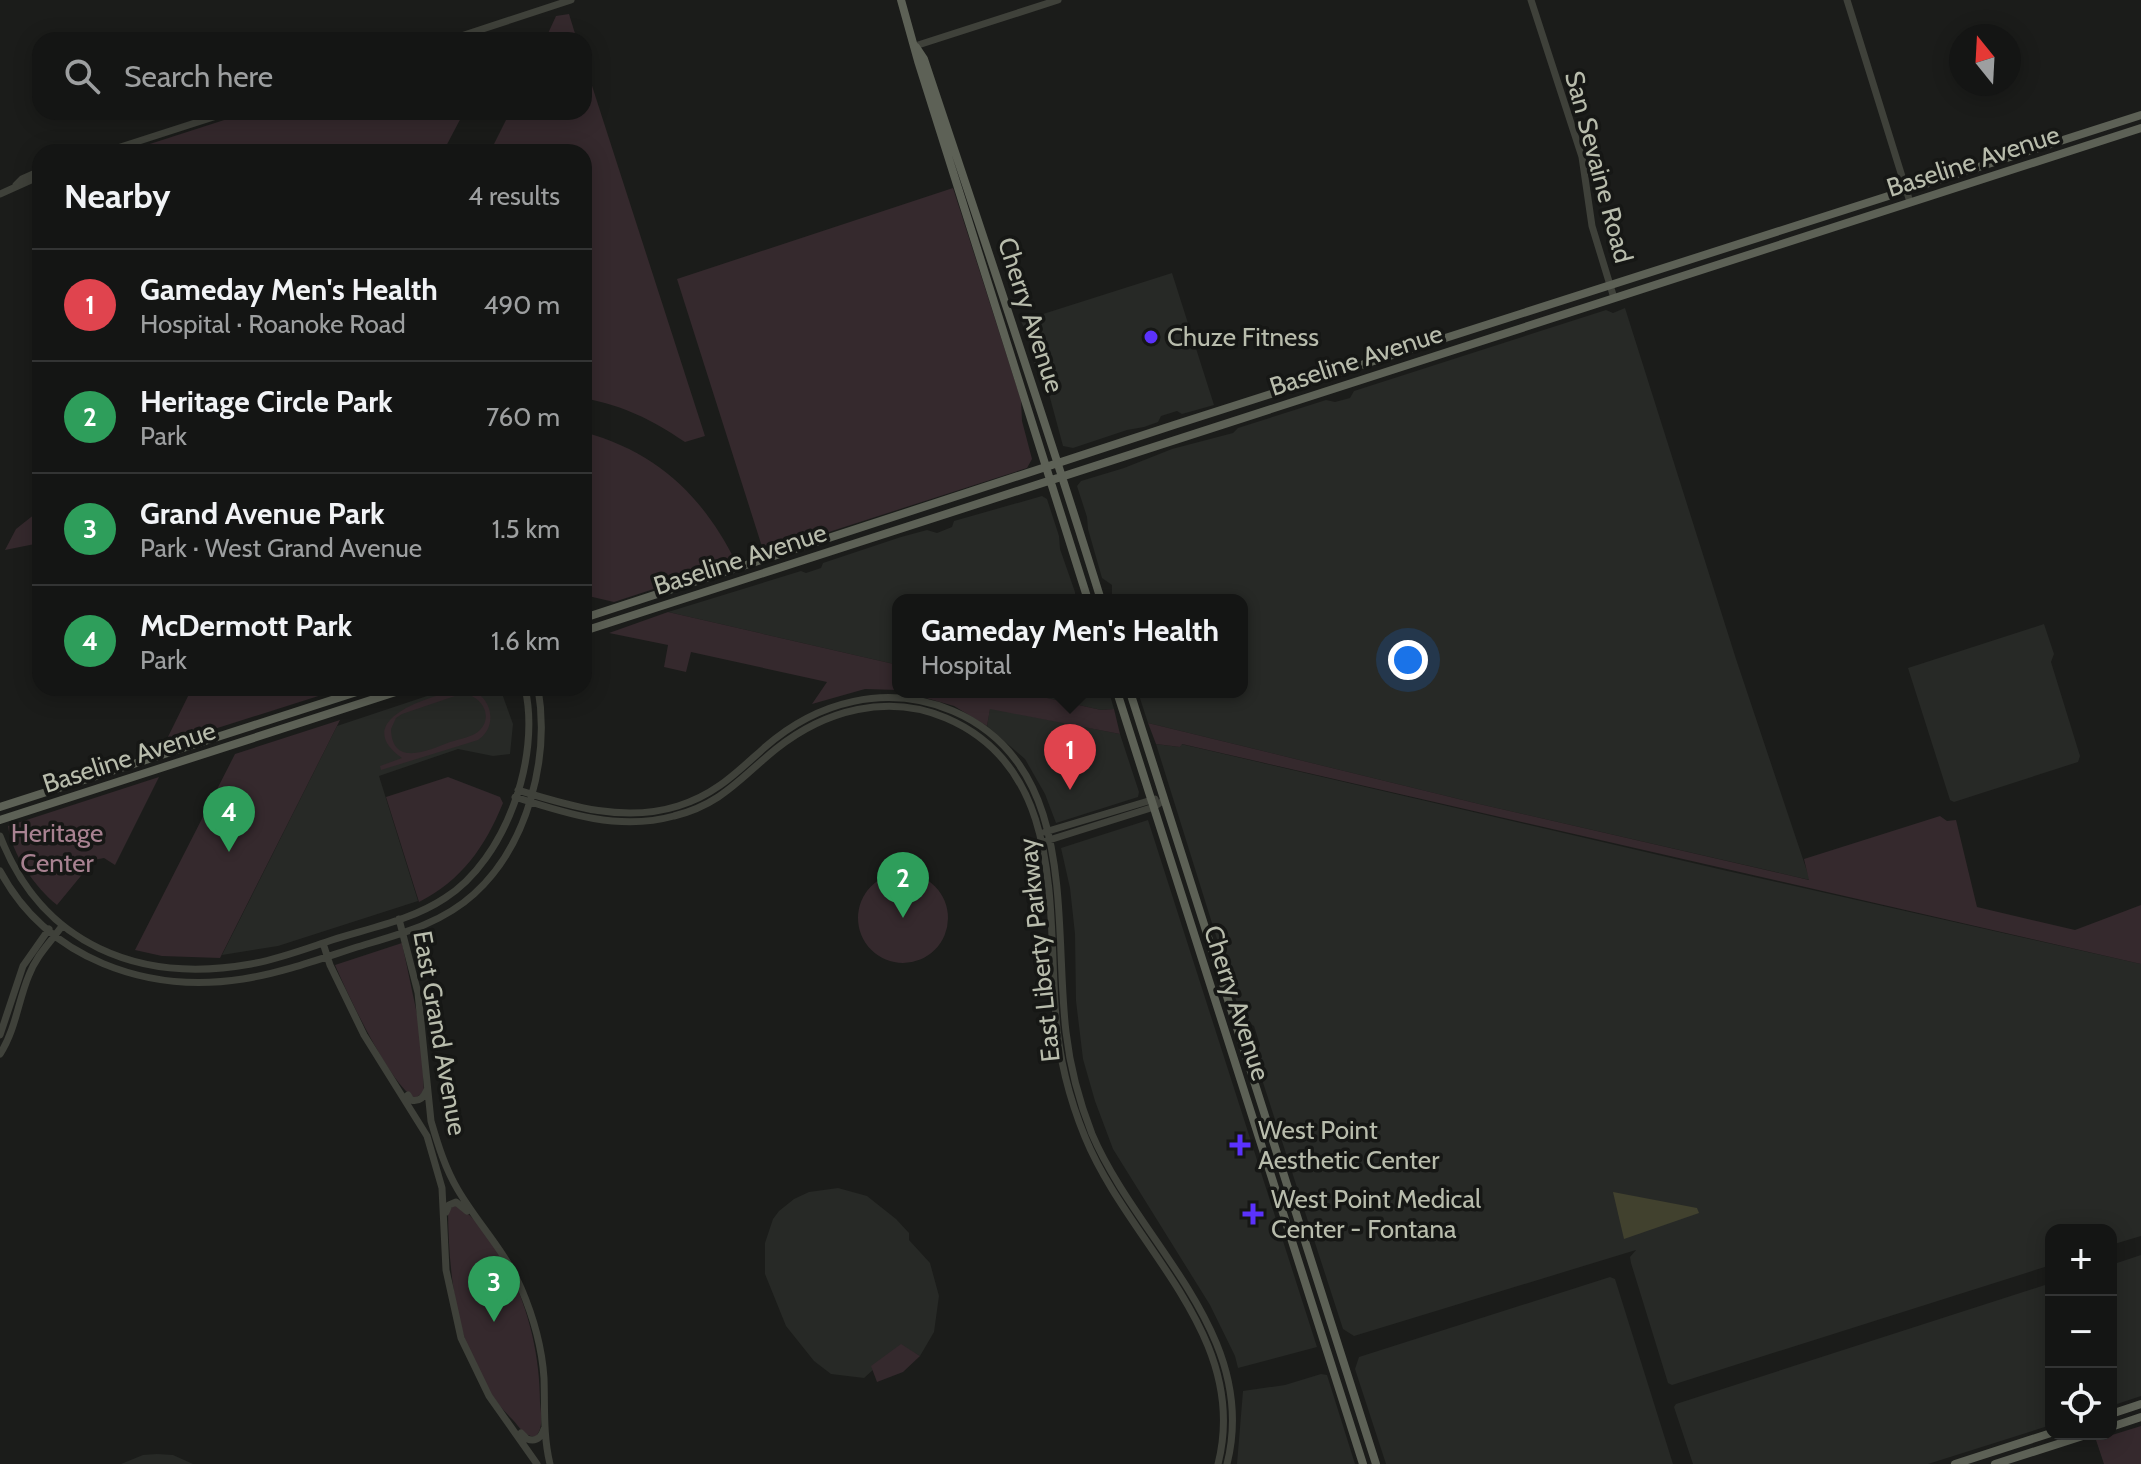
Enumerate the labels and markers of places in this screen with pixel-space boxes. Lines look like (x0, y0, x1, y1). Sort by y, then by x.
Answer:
place label: Chuze Fitness (1167, 321, 1319, 353)
marker: Chuze Fitness (1142, 328, 1160, 346)
pin: 1 (1044, 724, 1096, 790)
pin: 4 (203, 786, 255, 852)
pin: 2 (877, 852, 929, 918)
place label: West Point Aesthetic Center (1258, 1114, 1440, 1176)
marker: West Point Aesthetic Center (1229, 1134, 1251, 1156)
place label: West Point Medical Center - Fontana (1271, 1183, 1481, 1245)
marker: West Point Medical Center - Fontana (1242, 1203, 1264, 1225)
pin: 3 (468, 1256, 520, 1322)

